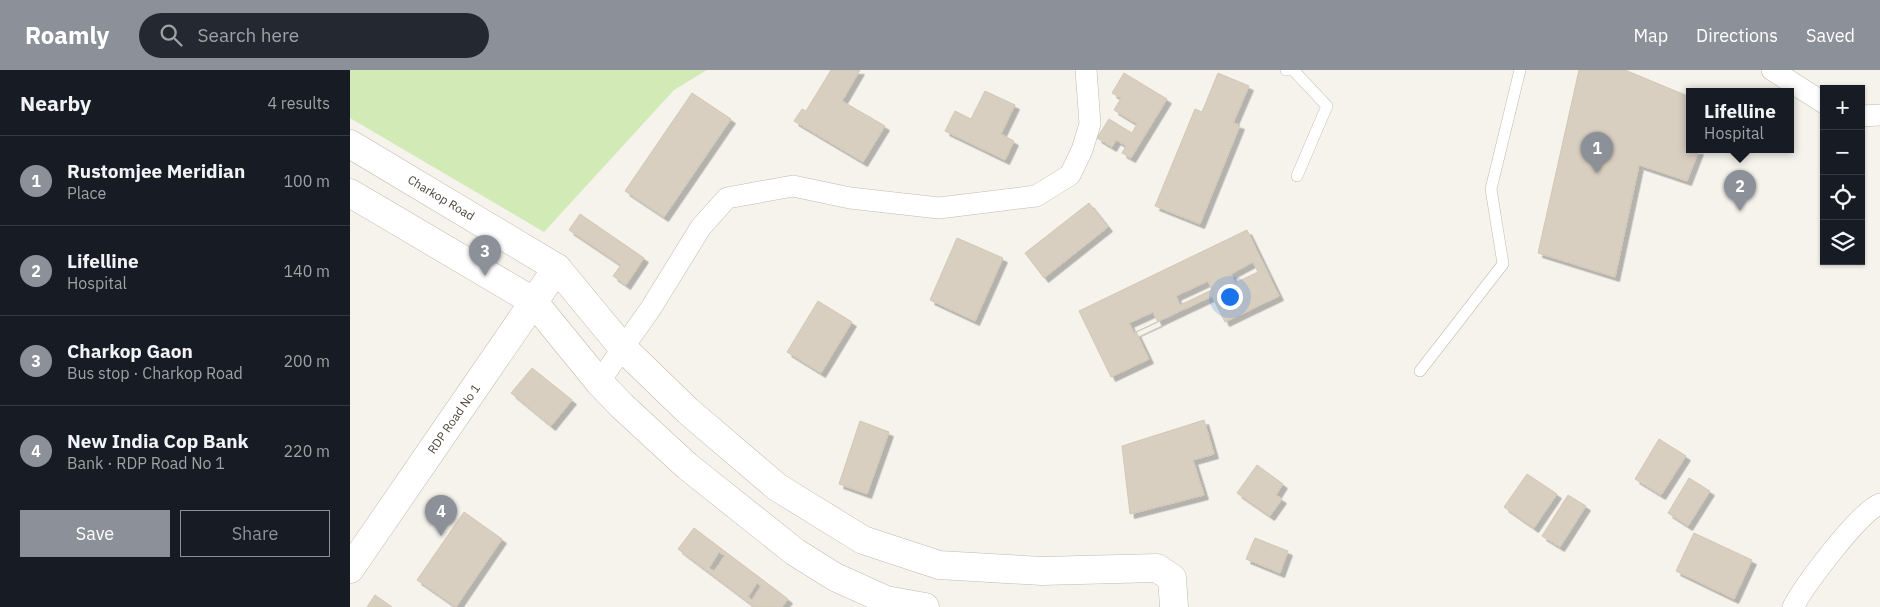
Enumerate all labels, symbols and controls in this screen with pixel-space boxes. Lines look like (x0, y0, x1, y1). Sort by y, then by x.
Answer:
search box (139, 13, 489, 58)
text: Roamly (25, 19, 109, 51)
icon: search (157, 21, 185, 49)
text: Search here (197, 23, 299, 47)
text: Map (1633, 24, 1668, 47)
text: Directions (1696, 24, 1778, 47)
text: Saved (1806, 24, 1855, 47)
map controls (1820, 85, 1865, 265)
button: + (1820, 85, 1865, 130)
popup (1686, 88, 1794, 153)
text: Nearby (20, 89, 91, 117)
text: 4 results (267, 93, 330, 113)
text: Lifelline (1704, 99, 1776, 123)
text: Hospital (1704, 123, 1764, 143)
button: − (1820, 130, 1865, 175)
pin: 1 (1581, 132, 1613, 173)
text: Rustomjee Meridian (67, 159, 245, 183)
pin: 2 (1724, 170, 1756, 211)
text: 1 (31, 171, 41, 191)
text: 100 m (283, 171, 330, 191)
street label: Charkop Road (405, 172, 477, 223)
button: locate (1820, 175, 1865, 220)
text: Place (67, 183, 106, 203)
button: layers (1820, 220, 1865, 265)
pin: 3 (469, 235, 501, 276)
text: Lifelline (67, 249, 139, 273)
text: 2 (31, 261, 41, 281)
text: 140 m (283, 261, 330, 281)
text: Hospital (67, 273, 127, 293)
your location (1217, 284, 1243, 310)
text: Charkop Gaon (67, 339, 193, 363)
text: 3 (31, 351, 41, 371)
text: 200 m (283, 351, 330, 371)
text: Bus stop · Charkop Road (67, 363, 243, 383)
street label: RDP Road No 1 (424, 381, 483, 456)
text: New India Cop Bank (67, 429, 249, 453)
text: 4 (31, 441, 41, 461)
text: 220 m (283, 441, 330, 461)
text: Bank · RDP Road No 1 (67, 453, 225, 473)
pin: 4 (425, 495, 457, 536)
button: Save (20, 510, 170, 557)
button: Share (180, 510, 330, 557)

